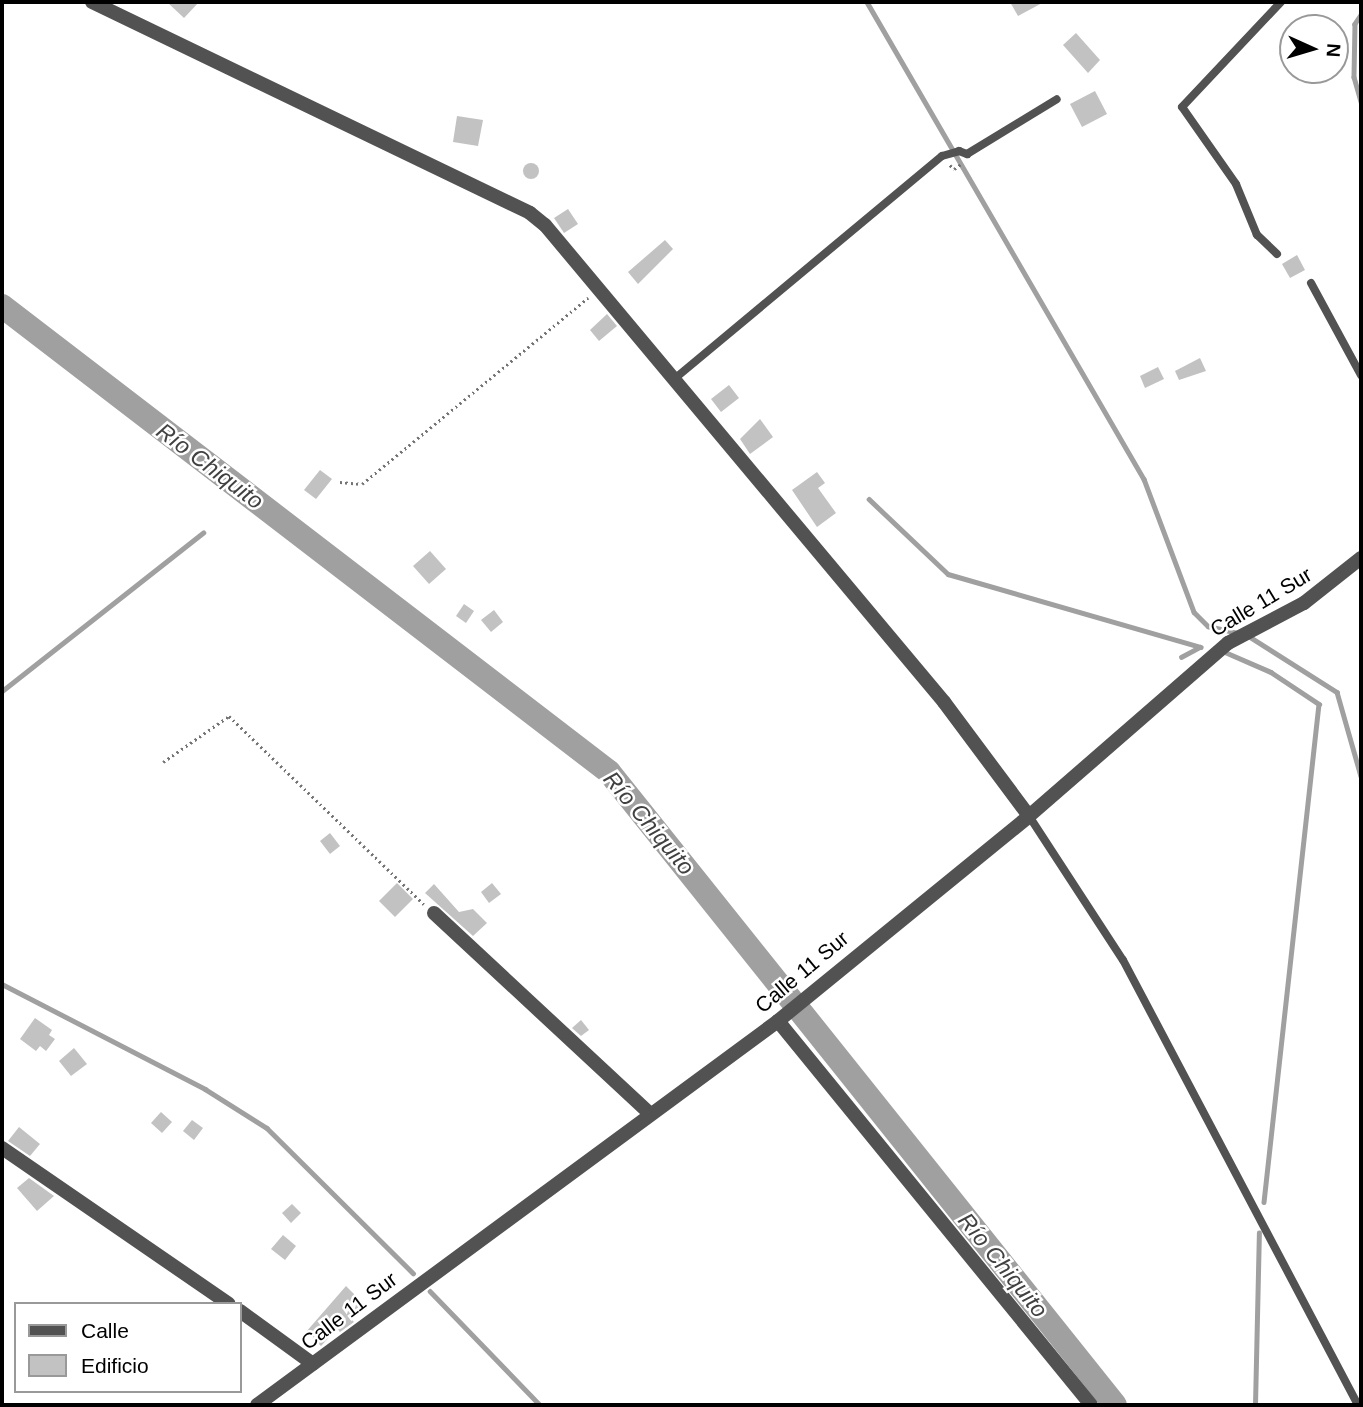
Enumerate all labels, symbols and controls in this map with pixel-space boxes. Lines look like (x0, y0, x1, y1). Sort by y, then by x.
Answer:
north arrow (1279, 14, 1349, 84)
text: N (1322, 43, 1344, 58)
water label: Río Chiquito (151, 417, 269, 515)
street label: Calle 11 Sur (1206, 562, 1316, 642)
water label: Río Chiquito (598, 766, 700, 880)
street label: Calle 11 Sur (750, 926, 854, 1018)
water label: Río Chiquito (952, 1207, 1054, 1323)
street label: Calle 11 Sur (296, 1267, 402, 1355)
legend (14, 1302, 242, 1393)
text: Calle (81, 1319, 129, 1342)
text: Edificio (81, 1354, 149, 1377)

